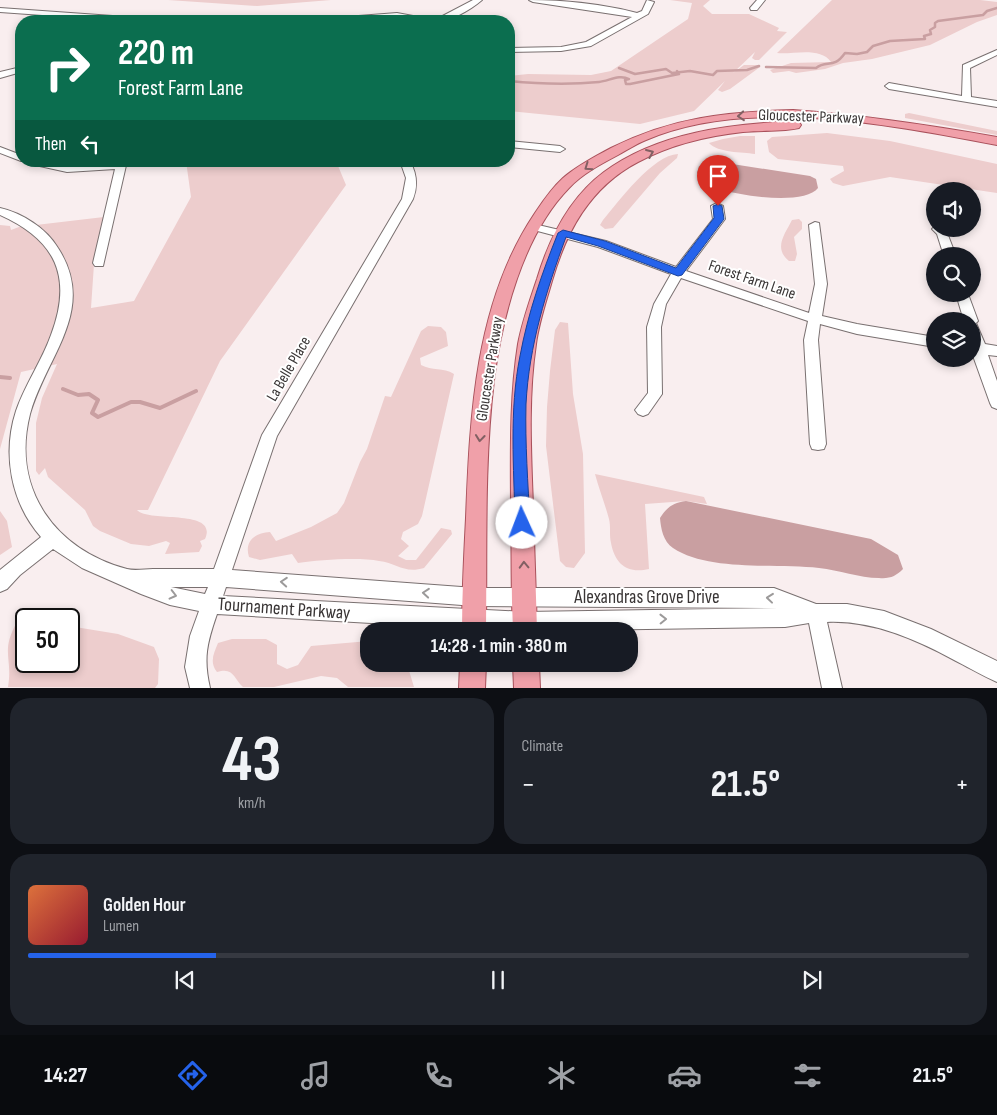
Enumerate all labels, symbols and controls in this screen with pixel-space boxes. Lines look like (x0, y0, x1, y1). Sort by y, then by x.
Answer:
text: 220 m (118, 32, 194, 75)
icon: right (35, 35, 100, 100)
text: Forest Farm Lane (118, 75, 243, 102)
street label: Gloucester Parkway (758, 106, 864, 128)
one-way arrow (736, 110, 744, 121)
icon: left (76, 130, 104, 158)
text: Then (35, 133, 66, 156)
one-way arrow (645, 148, 654, 159)
pin (697, 155, 739, 206)
one-way arrow (585, 161, 594, 170)
icon: arrive (704, 162, 732, 190)
map controls (926, 182, 981, 367)
button: sound (926, 182, 981, 237)
button: search (926, 247, 981, 302)
street label: Forest Farm Lane (706, 256, 798, 304)
button: layers (926, 312, 981, 367)
street label: Gloucester Parkway (472, 315, 508, 423)
street label: La Belle Place (263, 333, 315, 405)
one-way arrow (475, 435, 486, 443)
position arrow (495, 496, 547, 548)
one-way arrow (518, 561, 529, 569)
one-way arrow (279, 577, 287, 588)
street label: Alexandras Grove Drive (573, 586, 720, 609)
one-way arrow (422, 587, 430, 598)
one-way arrow (169, 589, 178, 600)
street label: Tournament Parkway (217, 593, 352, 625)
one-way arrow (766, 593, 774, 604)
speed limit sign: 50 (15, 608, 80, 673)
one-way arrow (659, 614, 667, 624)
text: 14:28 · 1 min · 380 m (431, 635, 567, 658)
text: 43 (222, 722, 281, 800)
text: Climate (522, 737, 563, 756)
text: 21.5° (710, 762, 780, 807)
text: − (522, 768, 535, 801)
text: + (955, 768, 969, 801)
text: km/h (238, 794, 266, 813)
text: Golden Hour (103, 894, 186, 917)
text: Lumen (103, 917, 139, 936)
icon: previous (171, 966, 199, 994)
icon: pause (484, 966, 512, 994)
icon: next (798, 966, 826, 994)
icon: directions (175, 1058, 210, 1093)
icon: music (298, 1058, 333, 1093)
icon: phone (421, 1058, 456, 1093)
icon: climate (544, 1058, 579, 1093)
icon: car (667, 1058, 702, 1093)
icon: filters (790, 1058, 825, 1093)
text: 14:27 (44, 1062, 87, 1089)
text: 21.5° (913, 1062, 953, 1089)

